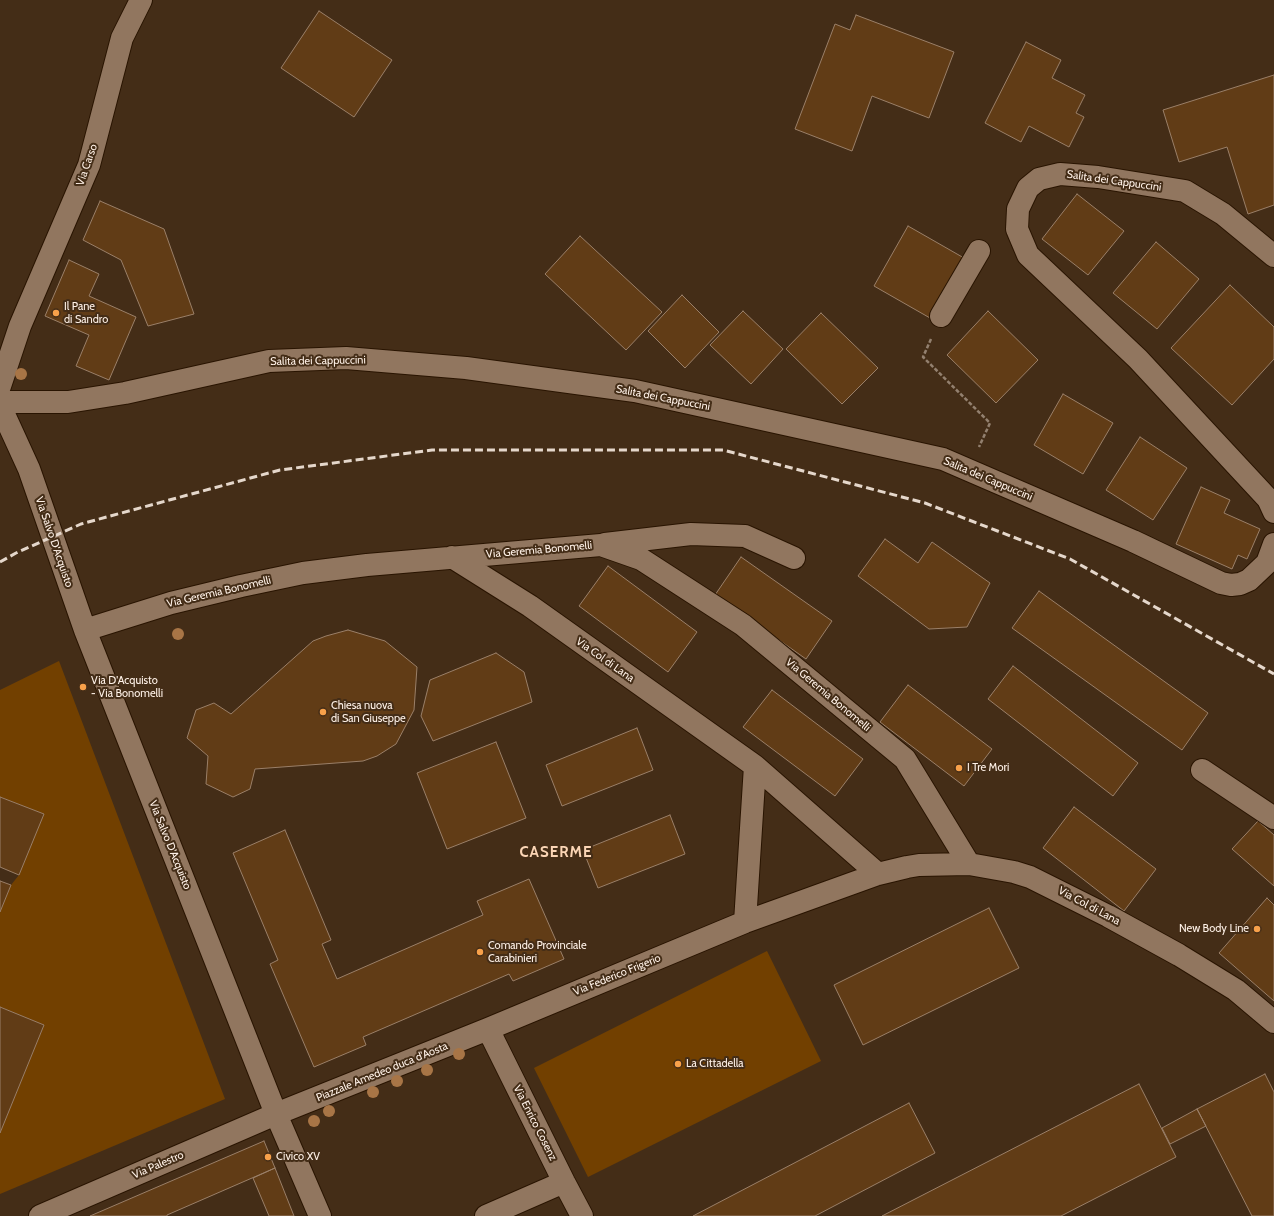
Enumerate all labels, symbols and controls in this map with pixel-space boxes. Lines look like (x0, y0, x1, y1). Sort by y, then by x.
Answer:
street label: Via Carso (74, 142, 100, 188)
street label: Salita dei Cappuccini (1066, 168, 1162, 194)
place label: Il Pane di Sandro (64, 300, 108, 326)
marker: Il Pane di Sandro (51, 308, 61, 318)
street label: Salita dei Cappuccini (270, 354, 366, 368)
street label: Salita dei Cappuccini (615, 382, 711, 414)
street label: Salita dei Cappuccini (941, 454, 1035, 504)
street label: Via Salvo D'Acquisto (32, 495, 76, 589)
street label: Via Geremia Bonomelli (485, 539, 593, 561)
street label: Via Geremia Bonomelli (166, 574, 272, 610)
street label: Via Col di Lana (573, 635, 637, 685)
street label: Via Geremia Bonomelli (783, 656, 873, 734)
place label: Via D'Acquisto - Via Bonomelli (91, 674, 163, 700)
marker: Via D'Acquisto - Via Bonomelli (78, 682, 88, 692)
place label: Chiesa nuova di San Giuseppe (331, 699, 406, 725)
marker: Chiesa nuova di San Giuseppe (318, 707, 328, 717)
place label: I Tre Mori (967, 761, 1009, 775)
marker: I Tre Mori (954, 763, 964, 773)
street label: Via Salvo D'Acquisto (146, 799, 194, 891)
district label: CASERME (519, 844, 593, 862)
street label: Via Col di Lana (1056, 884, 1122, 928)
place label: New Body Line (1179, 922, 1249, 936)
marker: New Body Line (1252, 924, 1262, 934)
place label: Comando Provinciale Carabinieri (488, 939, 587, 965)
marker: Comando Provinciale Carabinieri (475, 947, 485, 957)
street label: Via Federico Frigerio (571, 951, 663, 999)
street label: Piazzale Amedeo duca d'Aosta (314, 1040, 450, 1104)
place label: La Cittadella (686, 1057, 744, 1071)
marker: La Cittadella (673, 1059, 683, 1069)
street label: Via Enrico Cosenz (510, 1083, 560, 1163)
street label: Via Palestro (130, 1148, 186, 1182)
place label: Civico XV (276, 1150, 320, 1164)
marker: Civico XV (263, 1152, 273, 1162)

